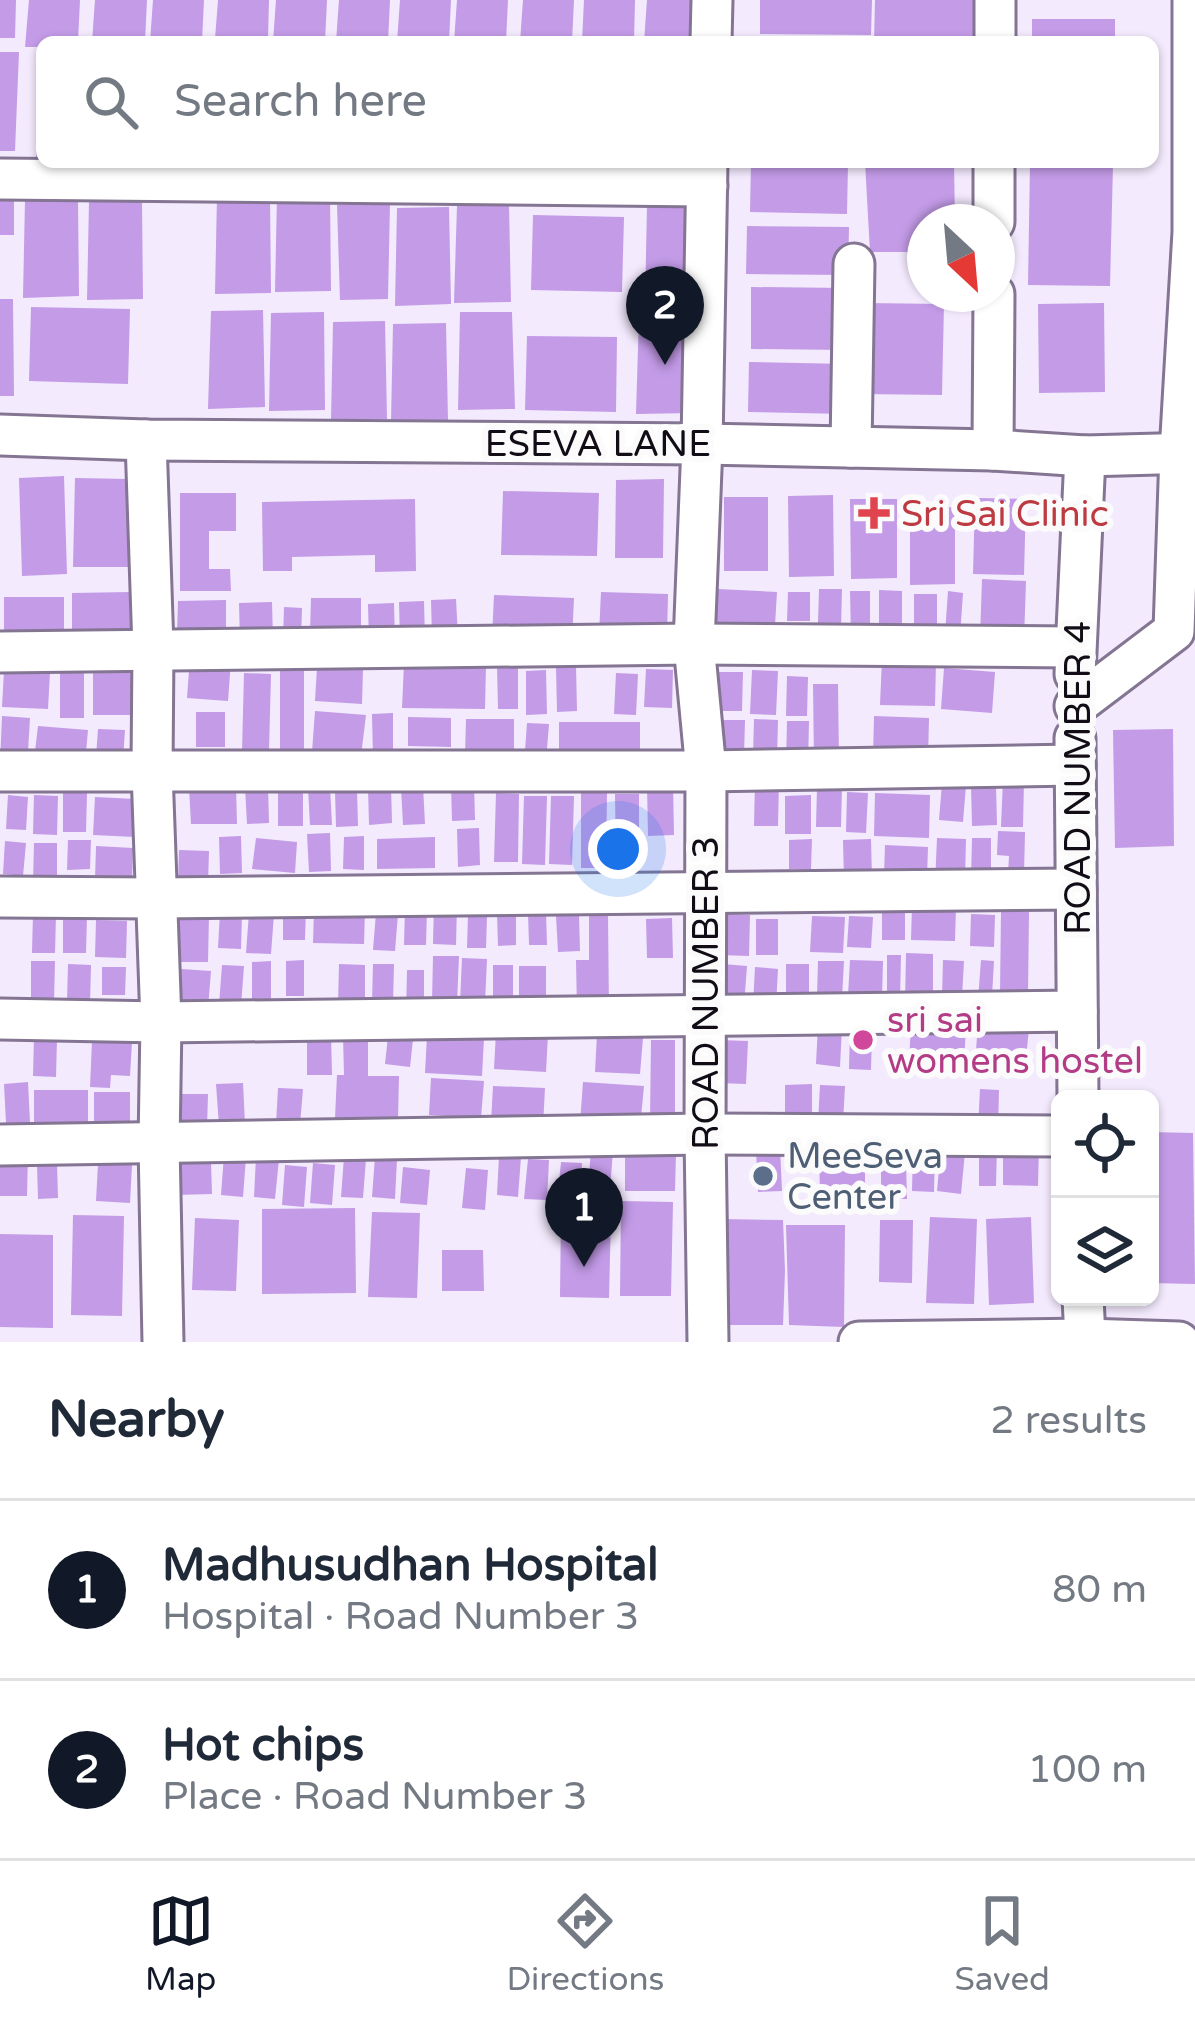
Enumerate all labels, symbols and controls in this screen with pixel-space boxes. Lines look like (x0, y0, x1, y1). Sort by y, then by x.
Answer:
search box (36, 36, 1159, 168)
icon: search (78, 69, 144, 135)
text: Search here (174, 75, 427, 129)
north arrow (907, 204, 1015, 312)
pin: 2 (626, 266, 704, 365)
street label: ESEVA LANE (485, 423, 711, 466)
place label: Sri Sai Clinic (901, 493, 1109, 536)
marker: Sri Sai Clinic (858, 497, 890, 529)
street label: ROAD NUMBER 4 (1057, 621, 1100, 935)
your location (588, 819, 648, 879)
street label: ROAD NUMBER 3 (685, 836, 728, 1150)
place label: sri sai womens hostel (887, 999, 1143, 1083)
marker: sri sai womens hostel (850, 1027, 876, 1053)
map controls (1051, 1090, 1159, 1306)
button: locate (1051, 1090, 1159, 1198)
place label: MeeSeva Center (787, 1135, 943, 1219)
marker: MeeSeva Center (750, 1163, 776, 1189)
pin: 1 (545, 1168, 623, 1267)
button: layers (1051, 1198, 1159, 1306)
text: Nearby (48, 1389, 225, 1451)
text: 2 results (990, 1397, 1147, 1444)
text: Madhusudhan Hospital (162, 1539, 659, 1593)
text: 1 (75, 1566, 99, 1613)
text: 80 m (1052, 1566, 1147, 1613)
text: Hospital · Road Number 3 (162, 1593, 639, 1640)
text: Hot chips (162, 1719, 364, 1773)
text: 2 (75, 1746, 99, 1793)
text: 100 m (1028, 1746, 1147, 1793)
text: Place · Road Number 3 (162, 1773, 588, 1820)
tab: Map (145, 1888, 216, 1999)
tab: Directions (506, 1888, 664, 1999)
tab: Saved (955, 1888, 1050, 1999)

